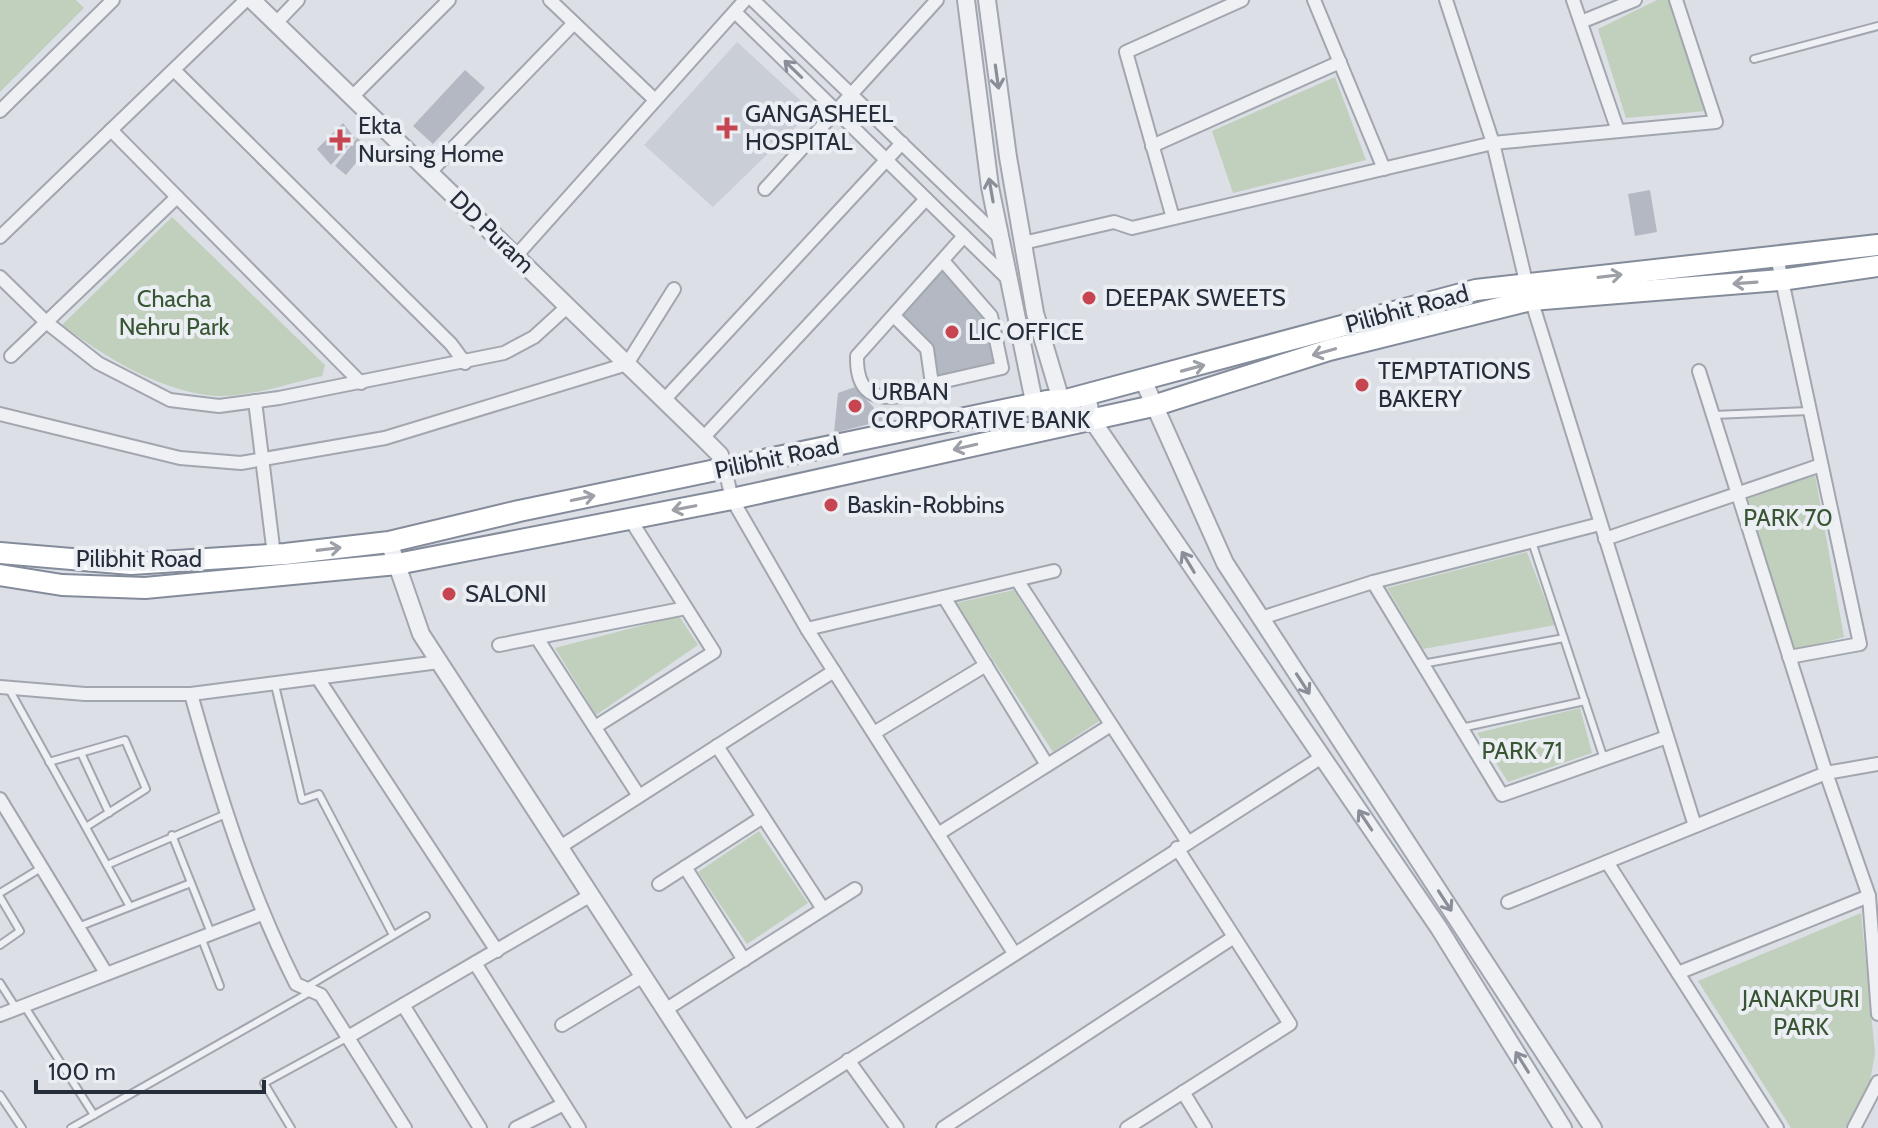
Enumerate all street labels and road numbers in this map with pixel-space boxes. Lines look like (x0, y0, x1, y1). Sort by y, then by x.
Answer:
street label: DD Puram (444, 184, 541, 279)
street label: Pilibhit Road (1342, 278, 1472, 339)
street label: Pilibhit Road (712, 430, 842, 485)
street label: Pilibhit Road (76, 544, 202, 573)

